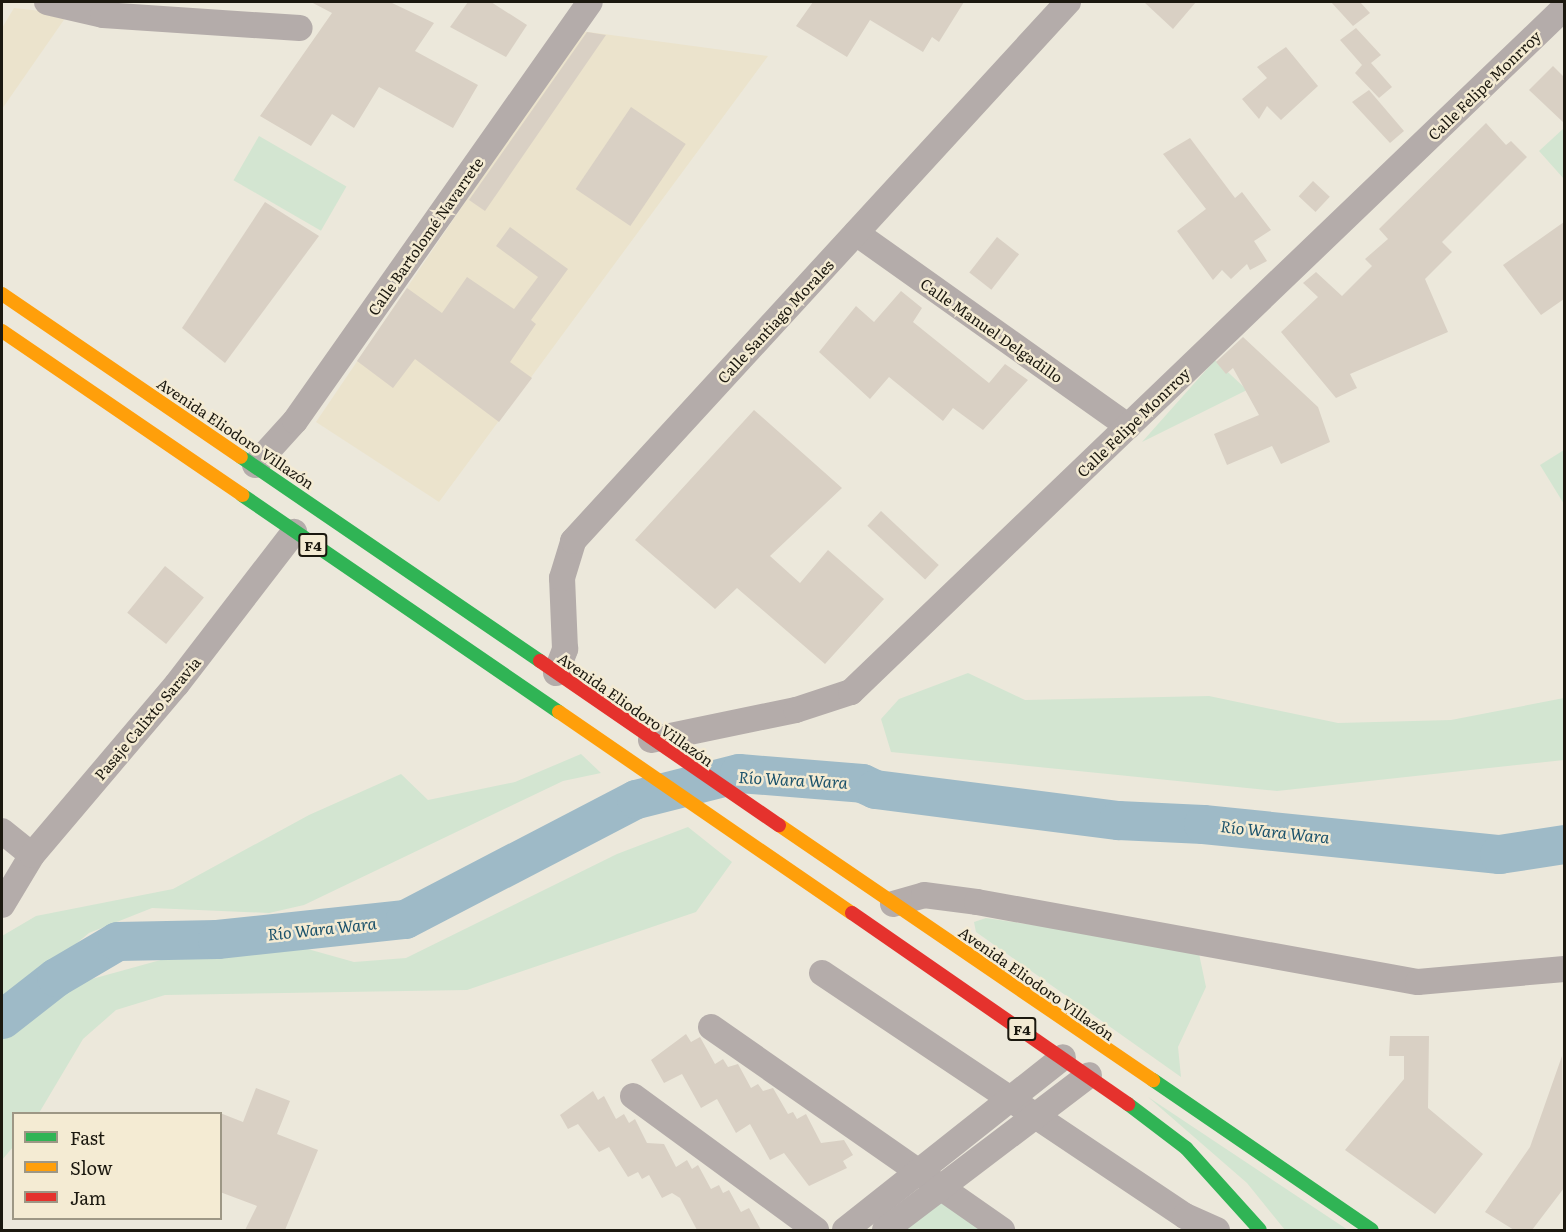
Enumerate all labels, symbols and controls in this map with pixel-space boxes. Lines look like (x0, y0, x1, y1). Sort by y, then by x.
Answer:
street label: Calle Felipe Monrroy (1424, 27, 1544, 143)
street label: Calle Bartolomé Navarrete (364, 154, 486, 318)
street label: Calle Santiago Morales (713, 256, 837, 386)
street label: Calle Manuel Delgadillo (917, 274, 1067, 386)
street label: Calle Felipe Monrroy (1073, 364, 1193, 480)
street label: Avenida Eliodoro Villazón (154, 374, 318, 492)
road number: F4 (298, 534, 328, 556)
street label: Avenida Eliodoro Villazón (555, 648, 717, 770)
street label: Pasaje Calixto Saravia (90, 653, 204, 783)
water label: Río Wara Wara (738, 767, 848, 791)
water label: Río Wara Wara (1220, 816, 1330, 846)
water label: Río Wara Wara (267, 913, 377, 943)
street label: Avenida Eliodoro Villazón (956, 922, 1118, 1044)
road number: F4 (1007, 1018, 1037, 1040)
legend (12, 1112, 222, 1220)
text: Fast (70, 1124, 105, 1151)
text: Slow (70, 1154, 112, 1181)
text: Jam (70, 1184, 106, 1211)

